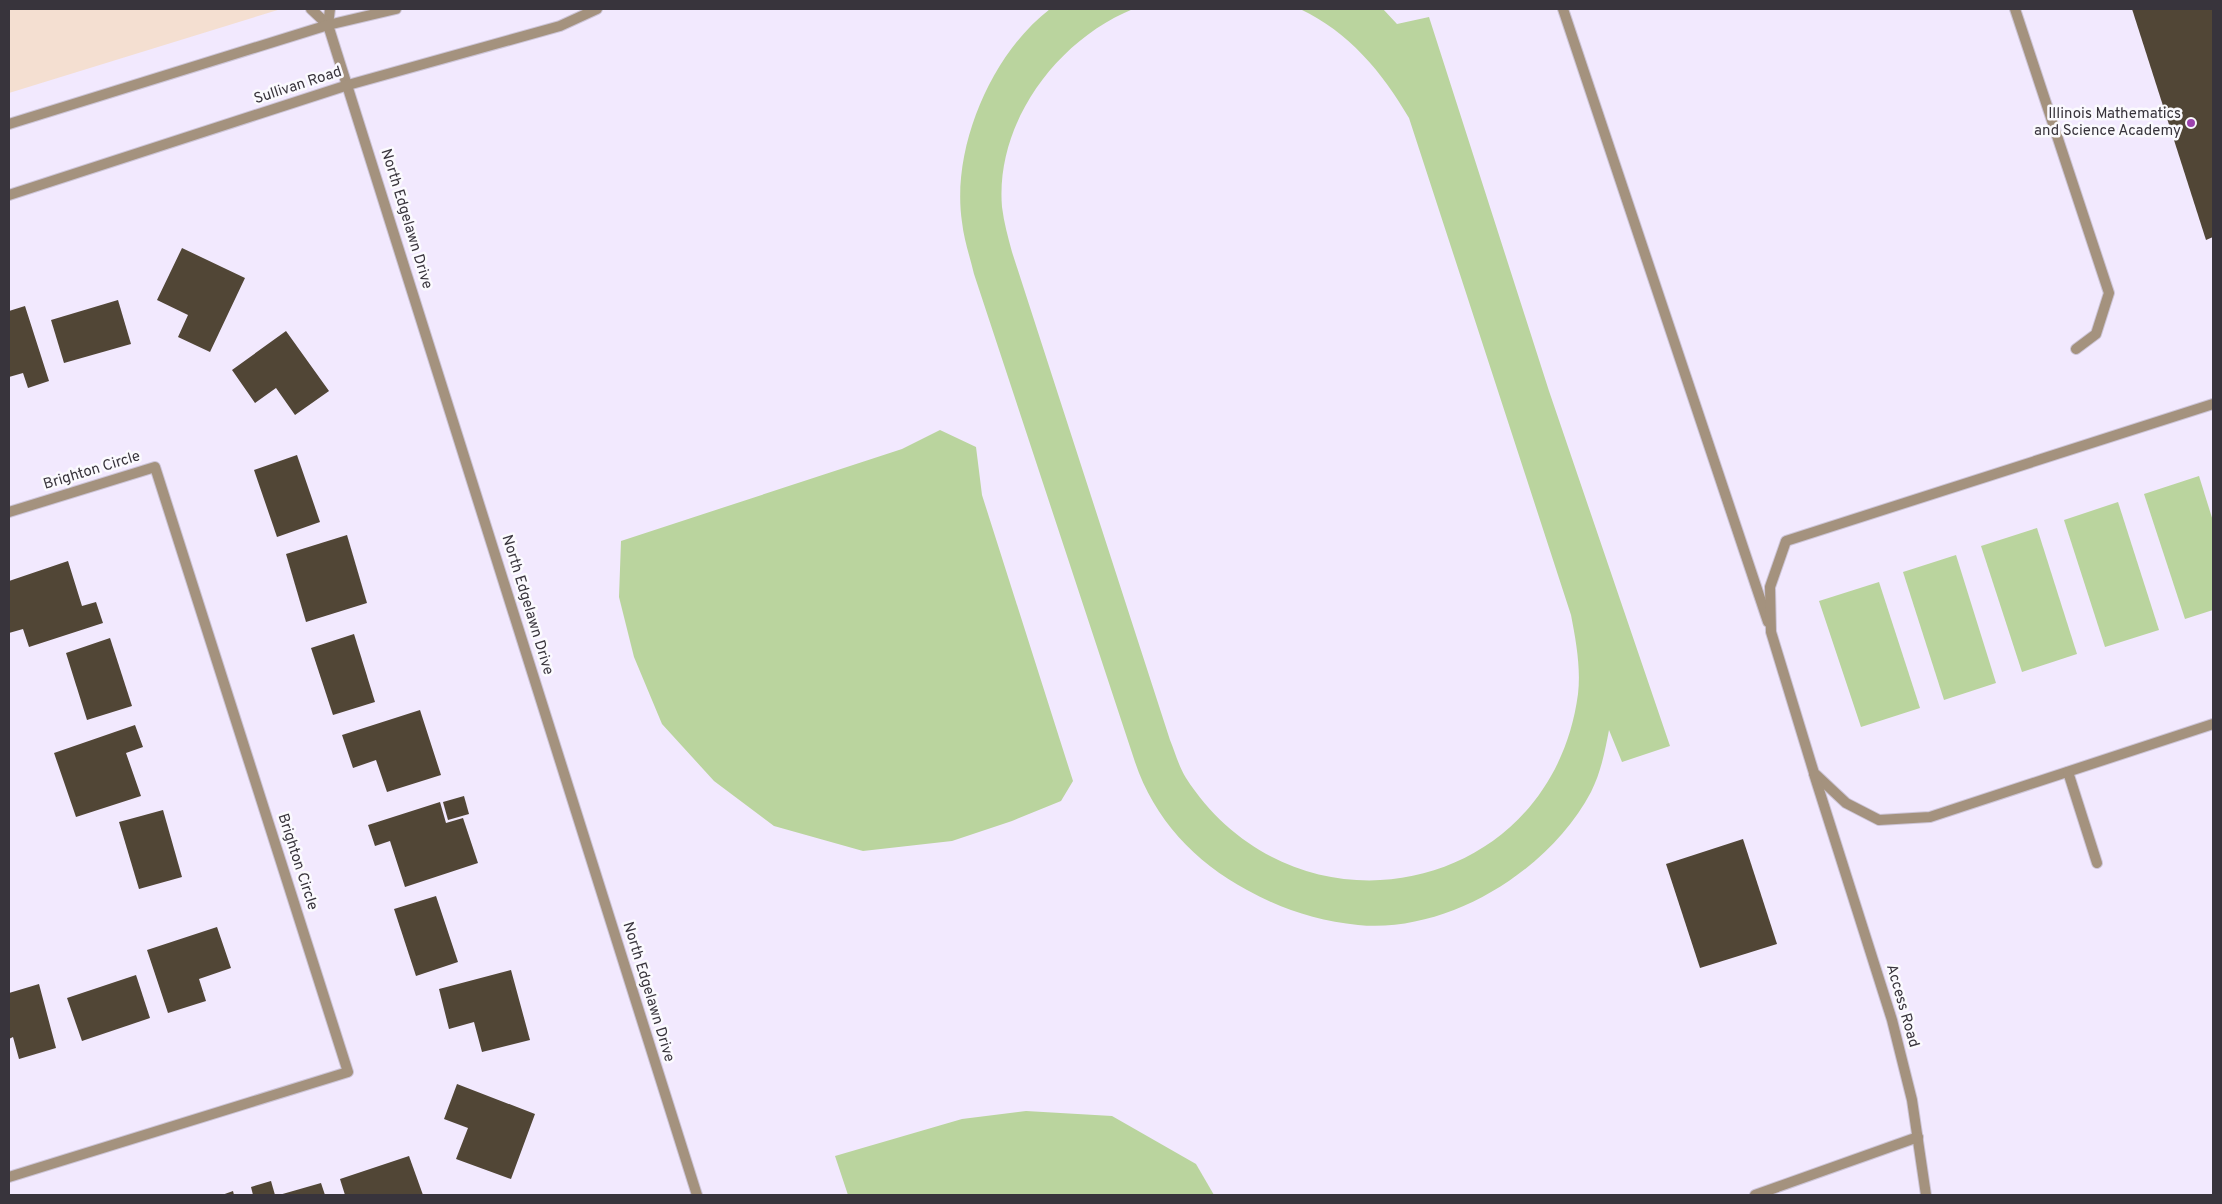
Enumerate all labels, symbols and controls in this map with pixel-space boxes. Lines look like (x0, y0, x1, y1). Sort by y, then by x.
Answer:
street label: Sullivan Road (252, 63, 344, 109)
place label: Illinois Mathematics and Science Academy (2034, 105, 2181, 141)
marker: Illinois Mathematics and Science Academy (2185, 117, 2197, 129)
street label: North Edgelawn Drive (376, 147, 436, 291)
street label: Brighton Circle (41, 447, 143, 495)
street label: North Edgelawn Drive (497, 533, 557, 677)
street label: Brighton Circle (272, 811, 322, 913)
street label: North Edgelawn Drive (618, 920, 678, 1064)
street label: Access Road (1881, 962, 1923, 1050)

